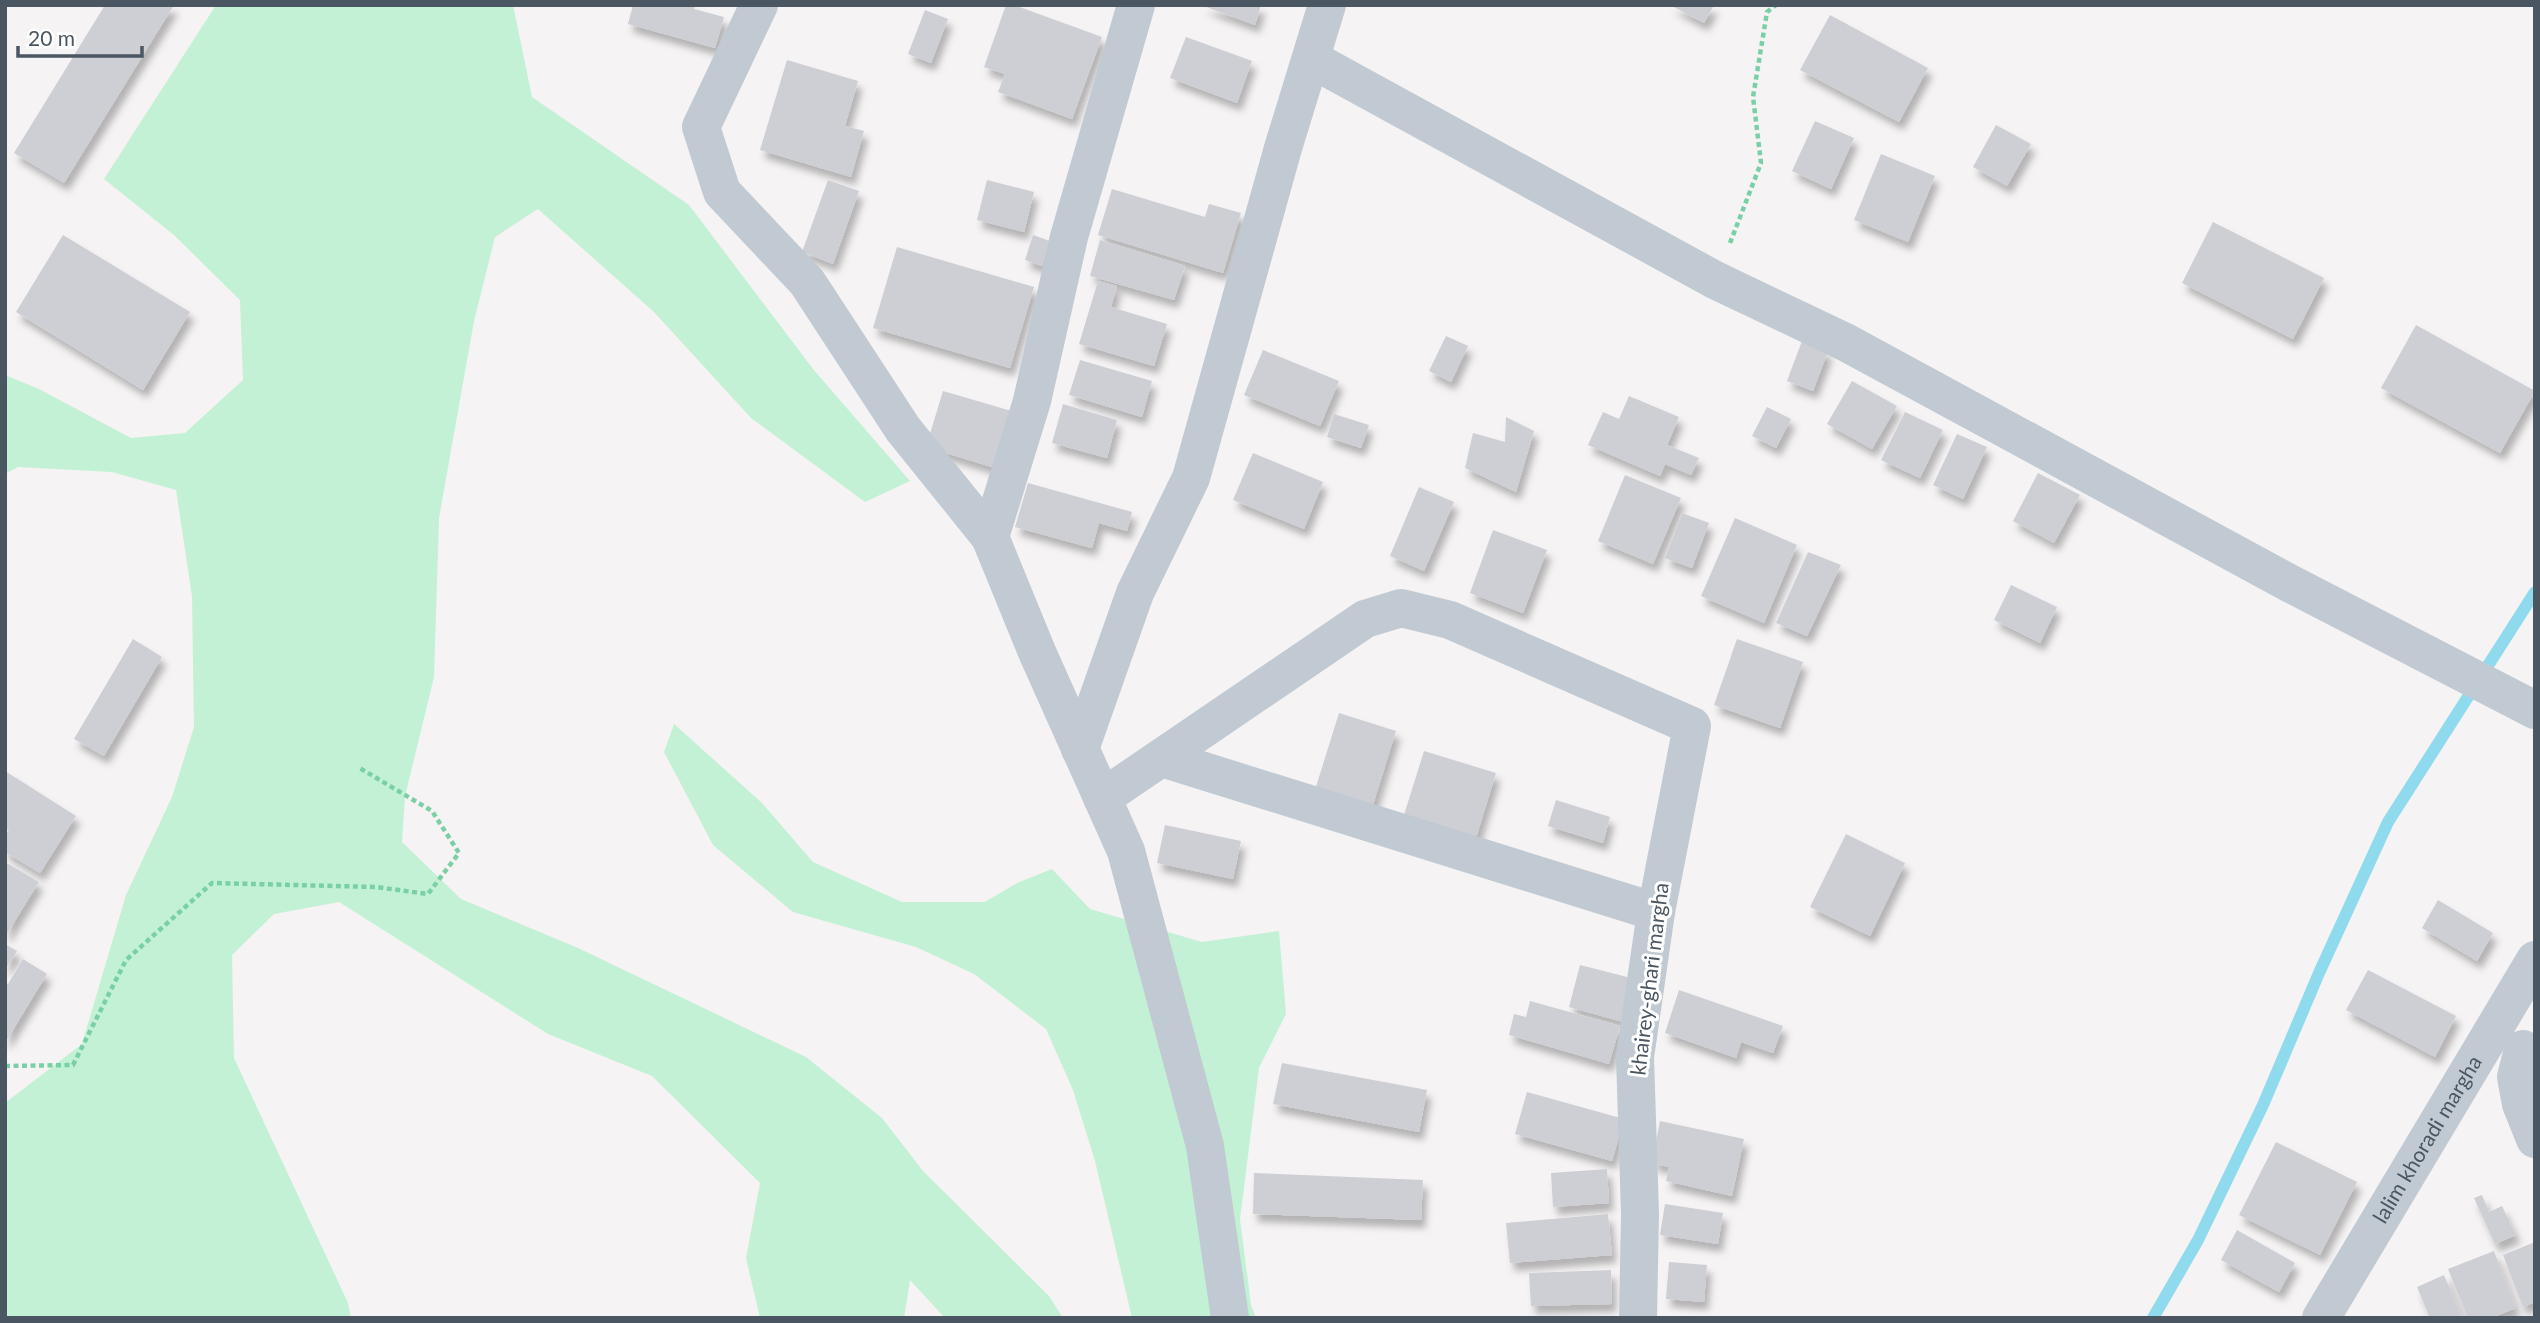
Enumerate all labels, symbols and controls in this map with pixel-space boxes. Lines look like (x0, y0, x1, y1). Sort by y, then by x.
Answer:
scale bar (18, 14, 142, 58)
text: 20 m (28, 25, 75, 50)
street label: khairey-ghari margha (1624, 881, 1673, 1077)
street label: lalim khoradi margha (2367, 1050, 2486, 1227)

